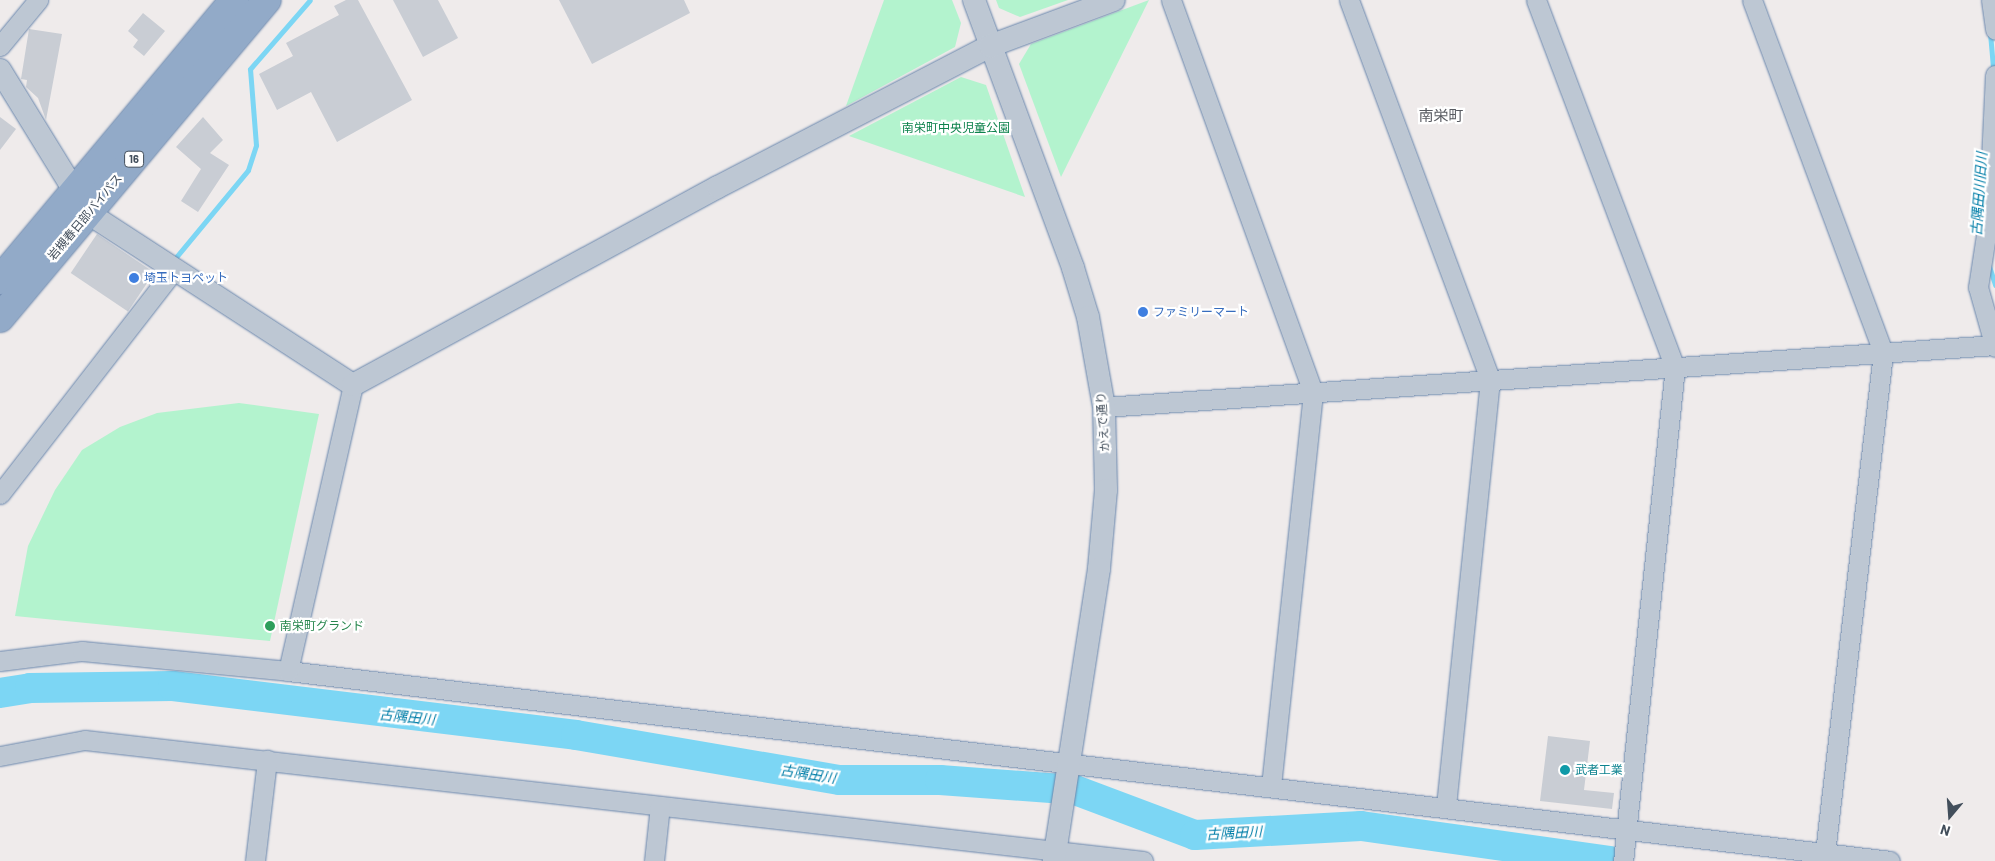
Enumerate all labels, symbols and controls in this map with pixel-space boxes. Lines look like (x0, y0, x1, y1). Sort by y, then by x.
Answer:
district label: 南栄町 (1419, 107, 1463, 125)
park label: 南栄町中央児童公園 (902, 121, 1010, 135)
road number: 16 (124, 150, 144, 168)
water label: 古隅田川旧川 (1968, 152, 1990, 236)
street label: 岩槻春日部バイパス (45, 171, 125, 263)
place label: 埼玉トヨペット (144, 271, 228, 285)
marker: 埼玉トヨペット (128, 272, 140, 284)
place label: ファミリーマート (1153, 305, 1249, 319)
marker: ファミリーマート (1137, 306, 1149, 318)
street label: かえで通り (1094, 392, 1112, 452)
place label: 南栄町グランド (280, 619, 364, 633)
marker: 南栄町グランド (264, 620, 276, 632)
water label: 古隅田川 (378, 706, 436, 728)
water label: 古隅田川 (779, 761, 837, 787)
place label: 武者工業 (1575, 763, 1623, 777)
marker: 武者工業 (1559, 764, 1571, 776)
north arrow (1925, 791, 1975, 841)
text: N (1938, 821, 1952, 840)
water label: 古隅田川 (1206, 823, 1262, 843)

